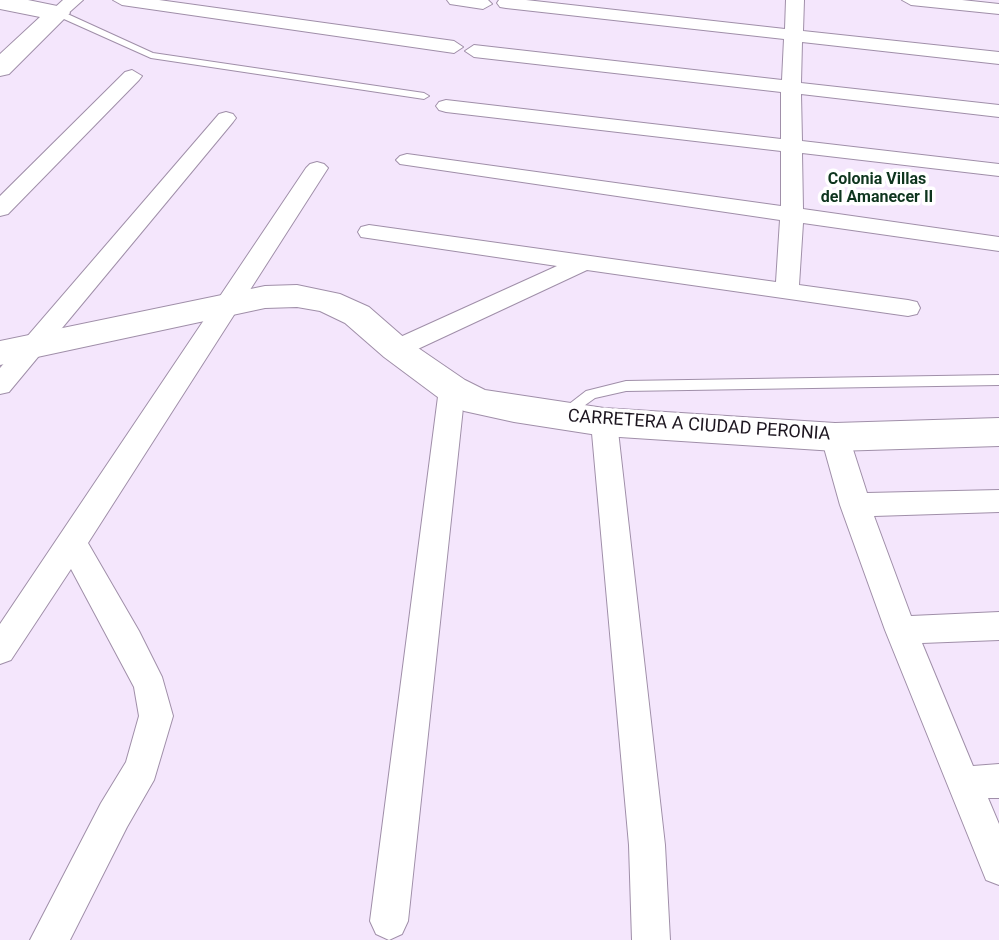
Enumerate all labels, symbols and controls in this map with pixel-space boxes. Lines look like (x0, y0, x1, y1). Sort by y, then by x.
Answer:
district label: Colonia Villas del Amanecer II (821, 170, 933, 208)
street label: CARRETERA A CIUDAD PERONIA (567, 406, 831, 446)

